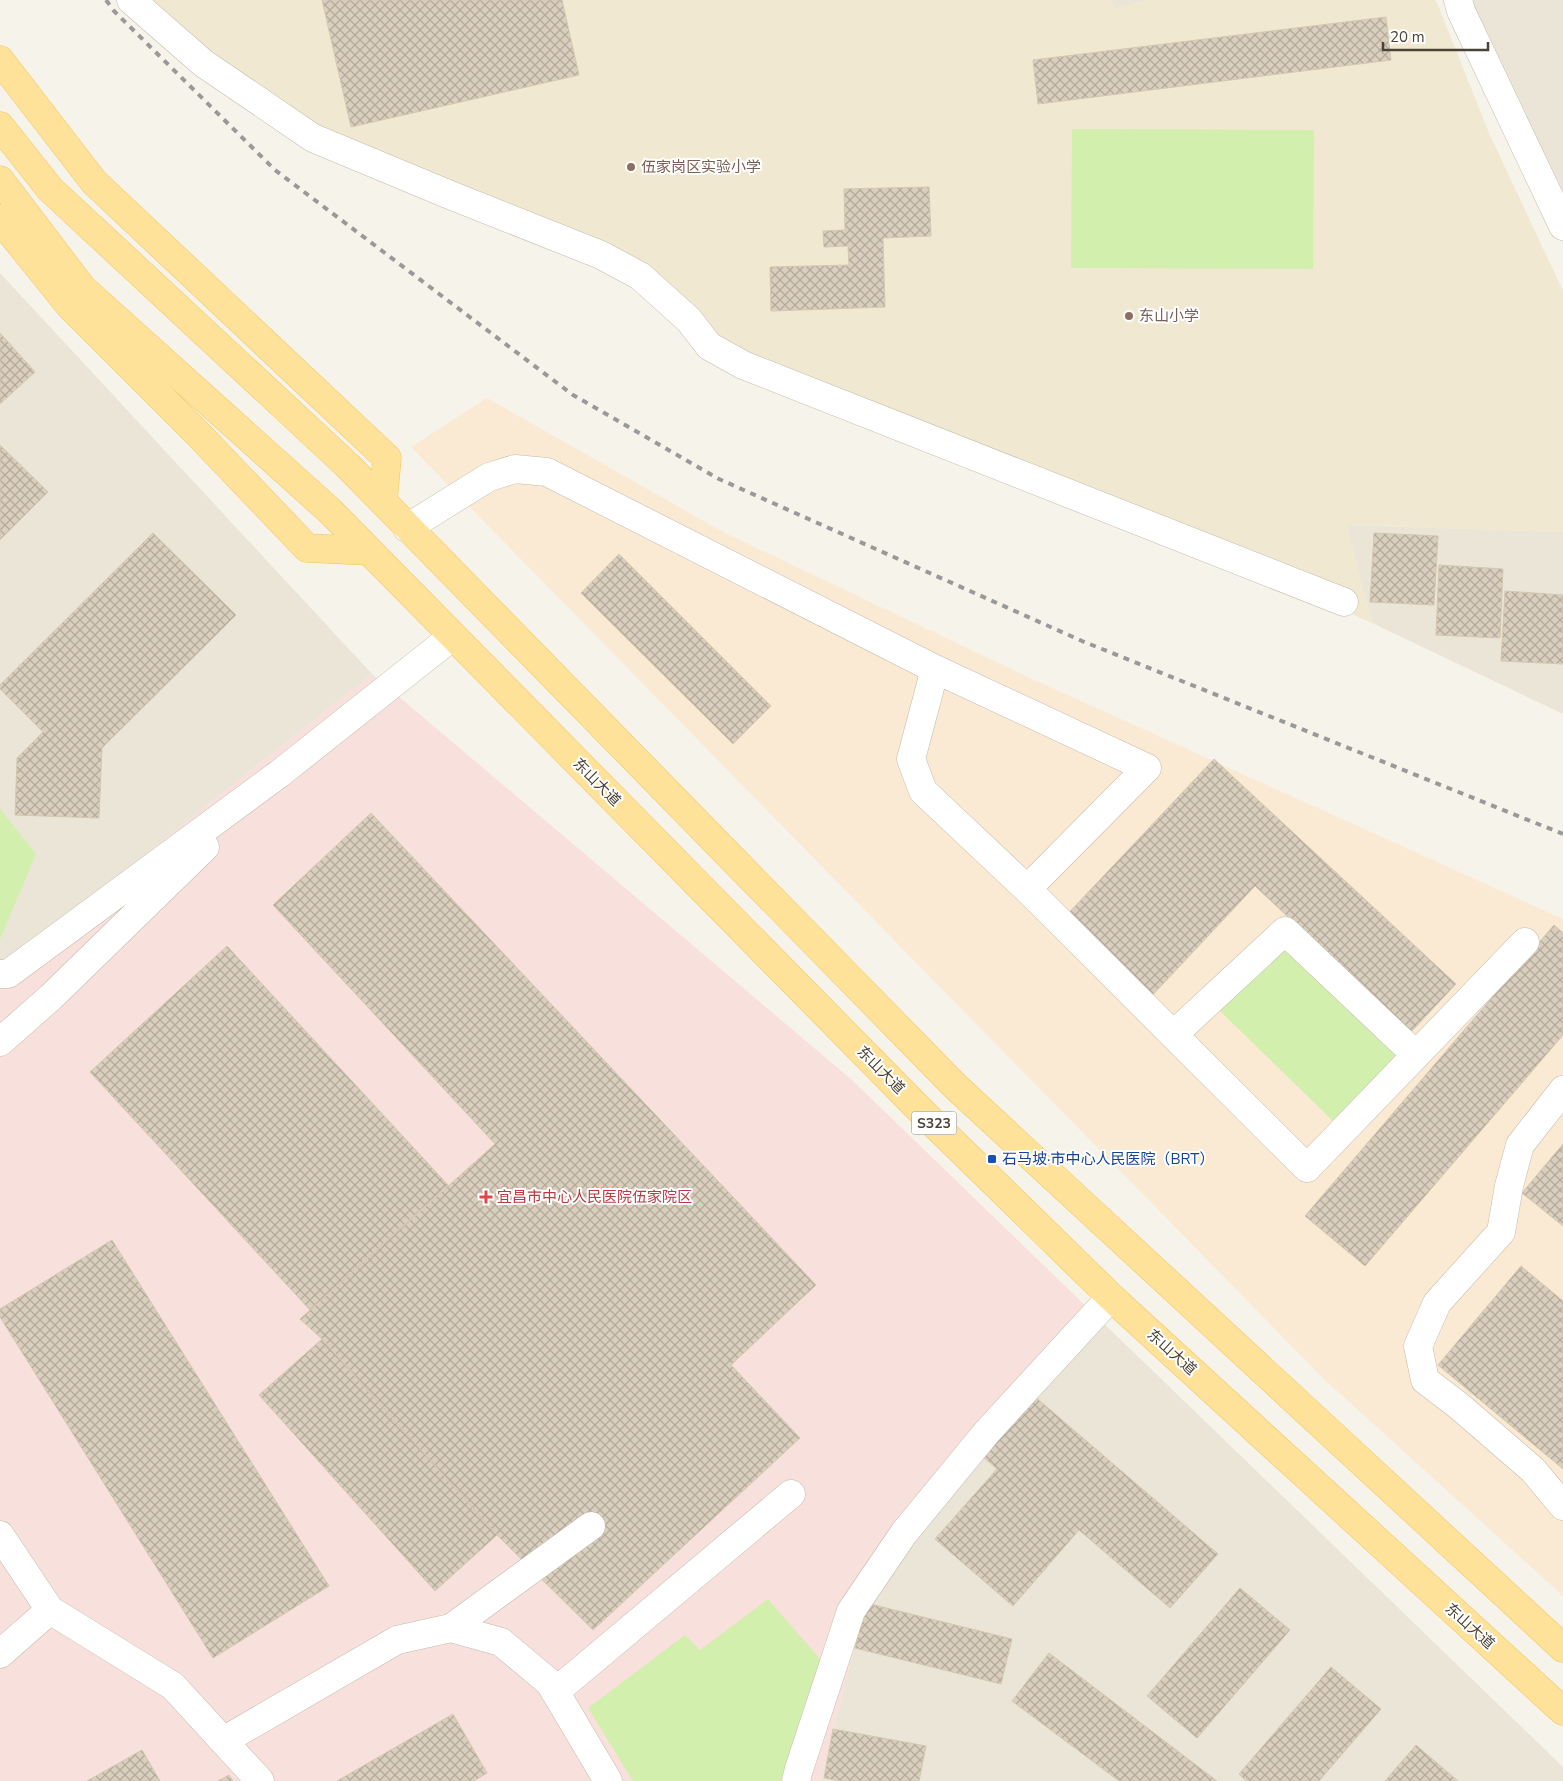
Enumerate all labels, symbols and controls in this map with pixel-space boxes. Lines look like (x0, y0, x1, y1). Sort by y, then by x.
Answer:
scale bar (1383, 20, 1488, 52)
text: 20 m (1390, 27, 1425, 47)
place label: 伍家岗区实验小学 (641, 157, 761, 177)
marker: 伍家岗区实验小学 (625, 161, 637, 173)
place label: 东山小学 (1139, 306, 1199, 326)
marker: 东山小学 (1123, 310, 1135, 322)
street label: 东山大道 (569, 754, 625, 810)
street label: 东山大道 (853, 1042, 909, 1098)
road number: S323 (912, 1112, 956, 1134)
place label: 石马坡·市中心人民医院（BRT） (1002, 1149, 1214, 1169)
marker: 石马坡·市中心人民医院（BRT） (986, 1153, 998, 1165)
place label: 宜昌市中心人民医院伍家院区 (497, 1187, 692, 1207)
marker: 宜昌市中心人民医院伍家院区 (479, 1190, 493, 1204)
street label: 东山大道 (1143, 1324, 1201, 1380)
street label: 东山大道 (1441, 1598, 1499, 1654)

